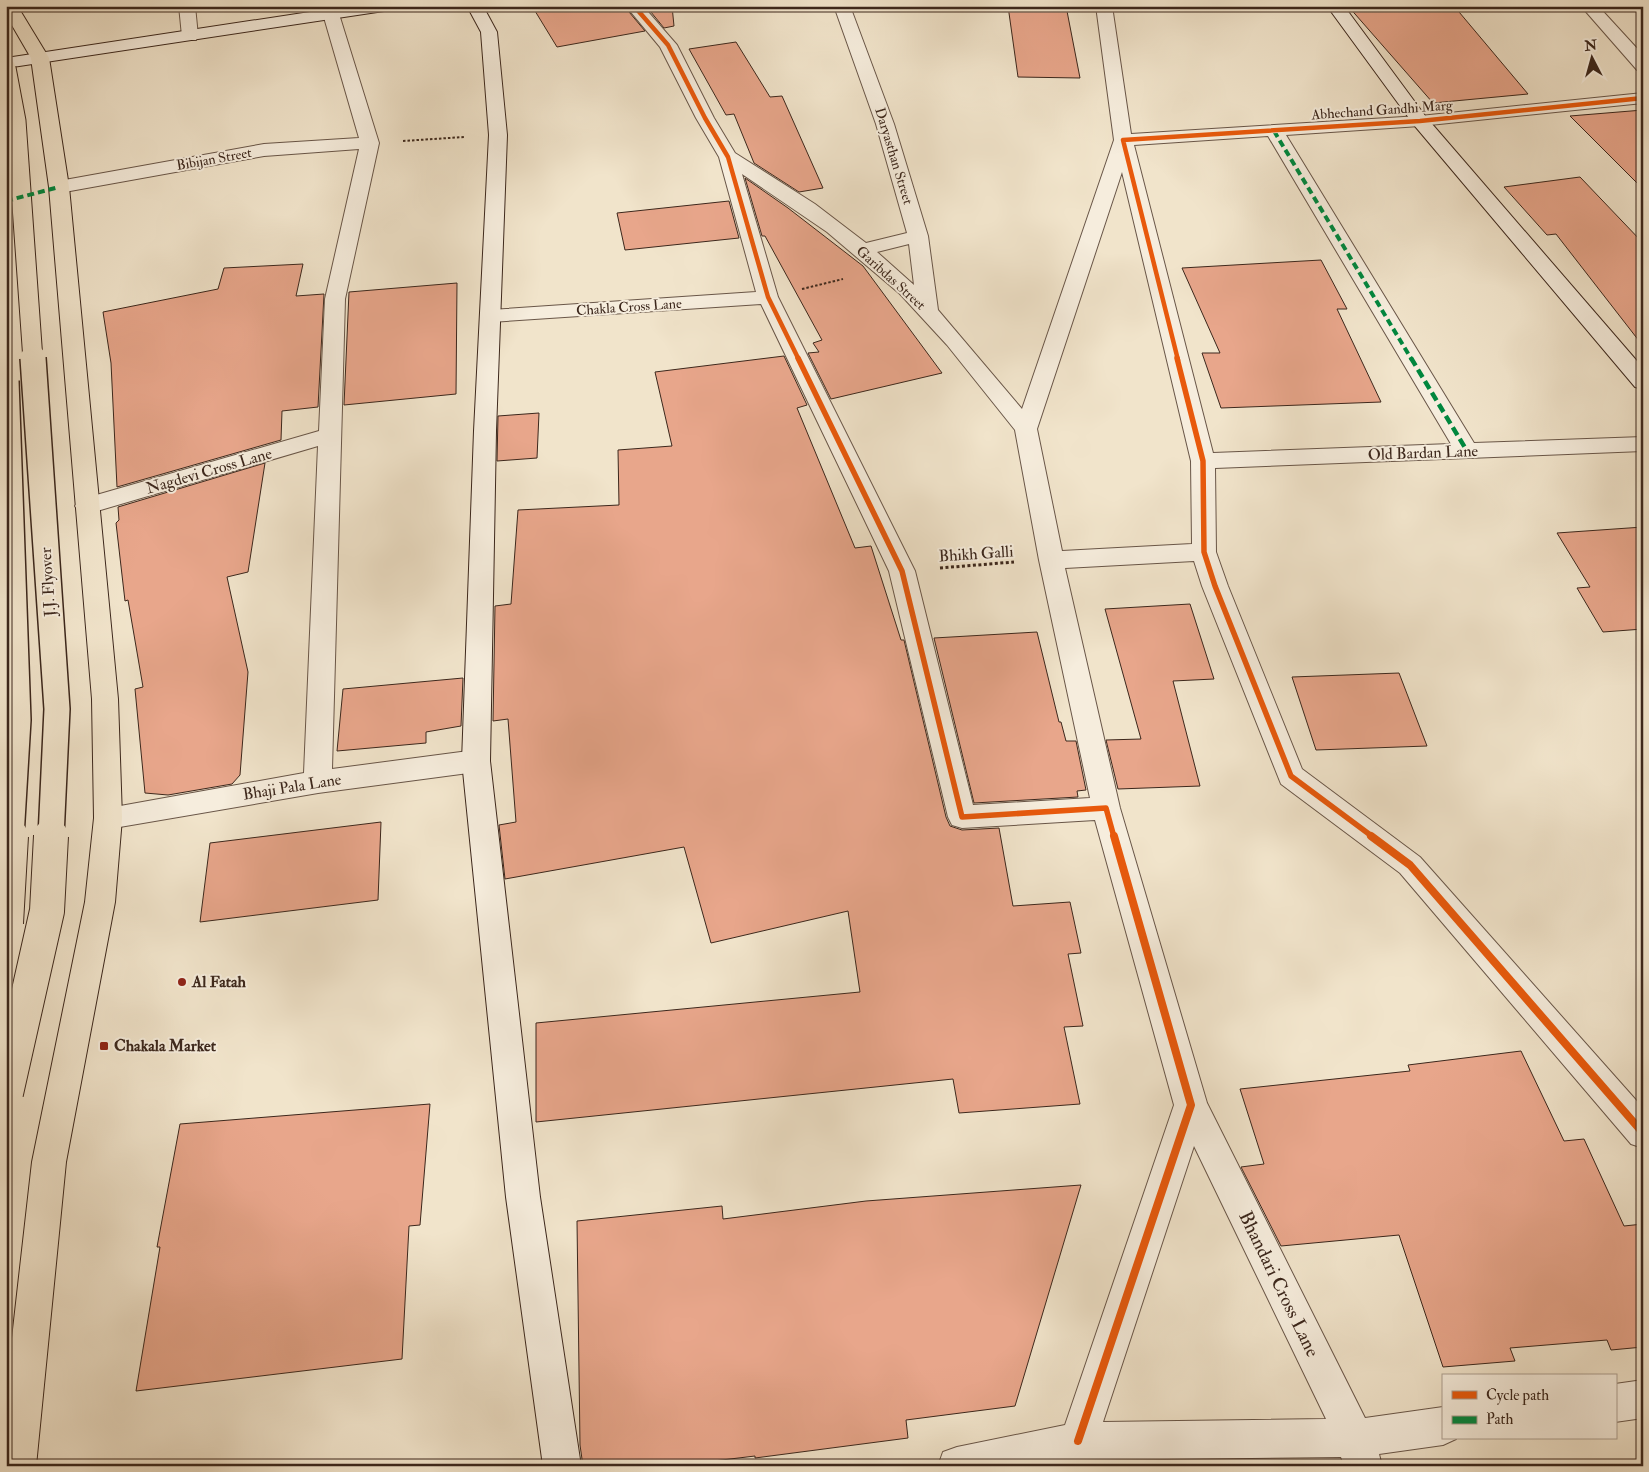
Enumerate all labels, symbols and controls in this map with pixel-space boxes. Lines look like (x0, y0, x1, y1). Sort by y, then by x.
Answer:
north arrow (1566, 32, 1616, 82)
text: N (1583, 36, 1598, 55)
street label: Abhechand Gandhi Marg (1310, 97, 1454, 123)
street label: Daryasthan Street (870, 105, 917, 207)
street label: Bibijan Street (175, 144, 253, 174)
street label: Garibdas Street (853, 242, 930, 314)
street label: Chakla Cross Lane (576, 295, 683, 319)
street label: Old Bardan Lane (1368, 441, 1479, 465)
street label: Nagdevi Cross Lane (144, 443, 275, 499)
street label: Bhikh Galli (938, 541, 1014, 567)
street label: J.J. Flyover (36, 547, 61, 618)
street label: Bhaji Pala Lane (241, 769, 343, 805)
place label: Al Fatah (191, 972, 247, 992)
marker: Al Fatah (176, 976, 188, 988)
place label: Chakala Market (114, 1036, 217, 1056)
marker: Chakala Market (98, 1040, 110, 1052)
street label: Bhandari Cross Lane (1233, 1207, 1325, 1361)
legend (1442, 1374, 1616, 1440)
text: Cycle path (1486, 1386, 1549, 1406)
text: Path (1486, 1410, 1513, 1429)

